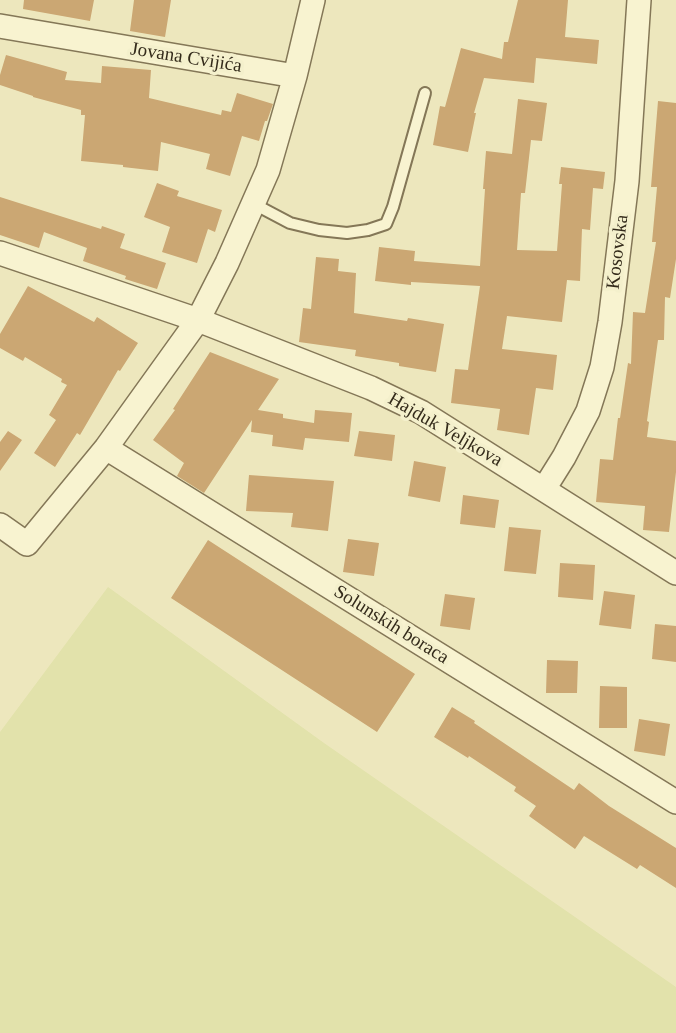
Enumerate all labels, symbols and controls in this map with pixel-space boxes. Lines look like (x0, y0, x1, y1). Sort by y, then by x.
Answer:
street label: Jovana Cvijića (129, 38, 243, 78)
street label: Kosovska (602, 213, 634, 291)
street label: Hajduk Veljkova (384, 388, 506, 472)
street label: Solunskih boraca (329, 581, 453, 669)

